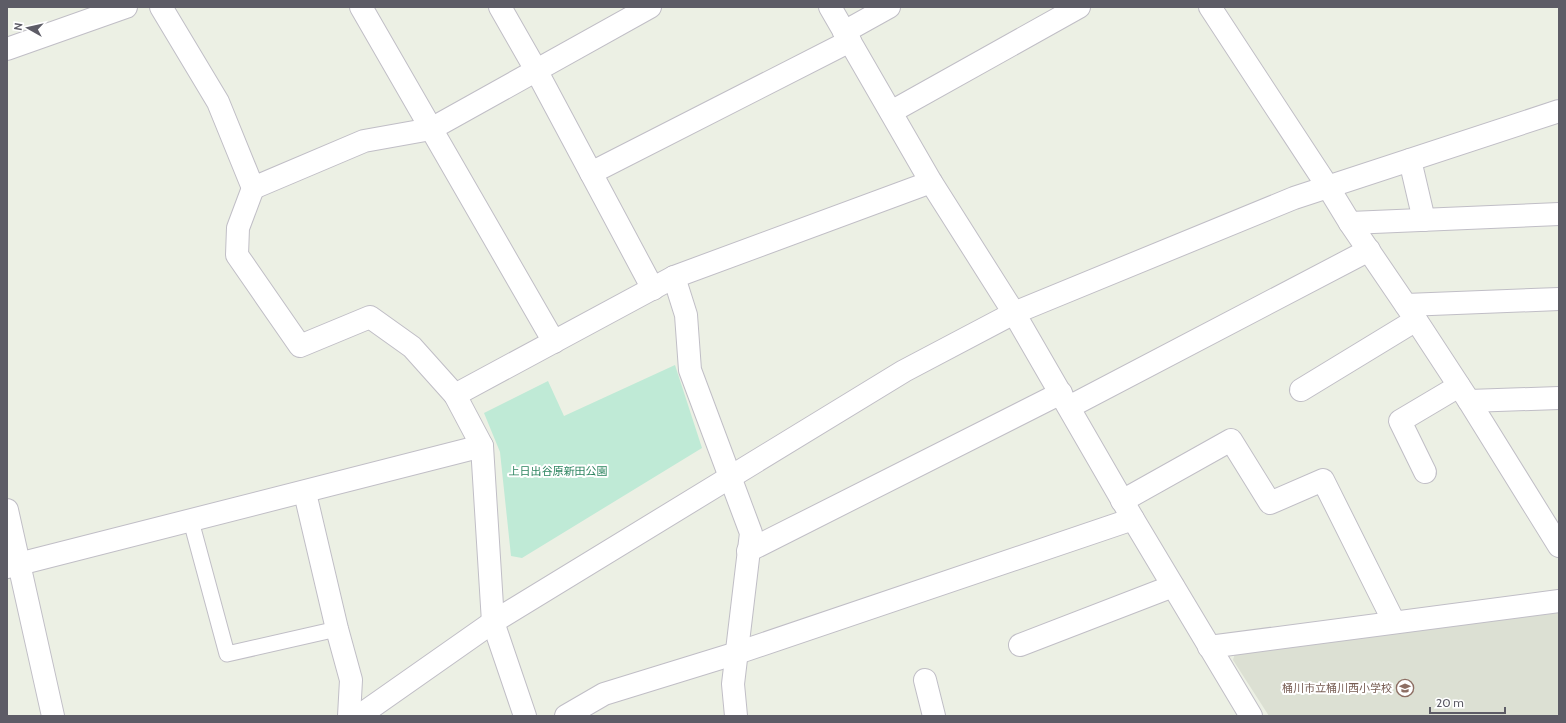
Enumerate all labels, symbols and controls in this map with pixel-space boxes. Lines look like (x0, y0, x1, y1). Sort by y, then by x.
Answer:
north arrow (8, 8, 48, 48)
text: N (11, 22, 26, 31)
park label: 上日出谷原新田公園 (509, 464, 608, 478)
school or university icon: 桶川市立桶川西小学校 (1395, 678, 1415, 698)
place label: 桶川市立桶川西小学校 (1282, 681, 1392, 695)
scale bar (1430, 689, 1505, 715)
text: 20 m (1436, 695, 1464, 710)

